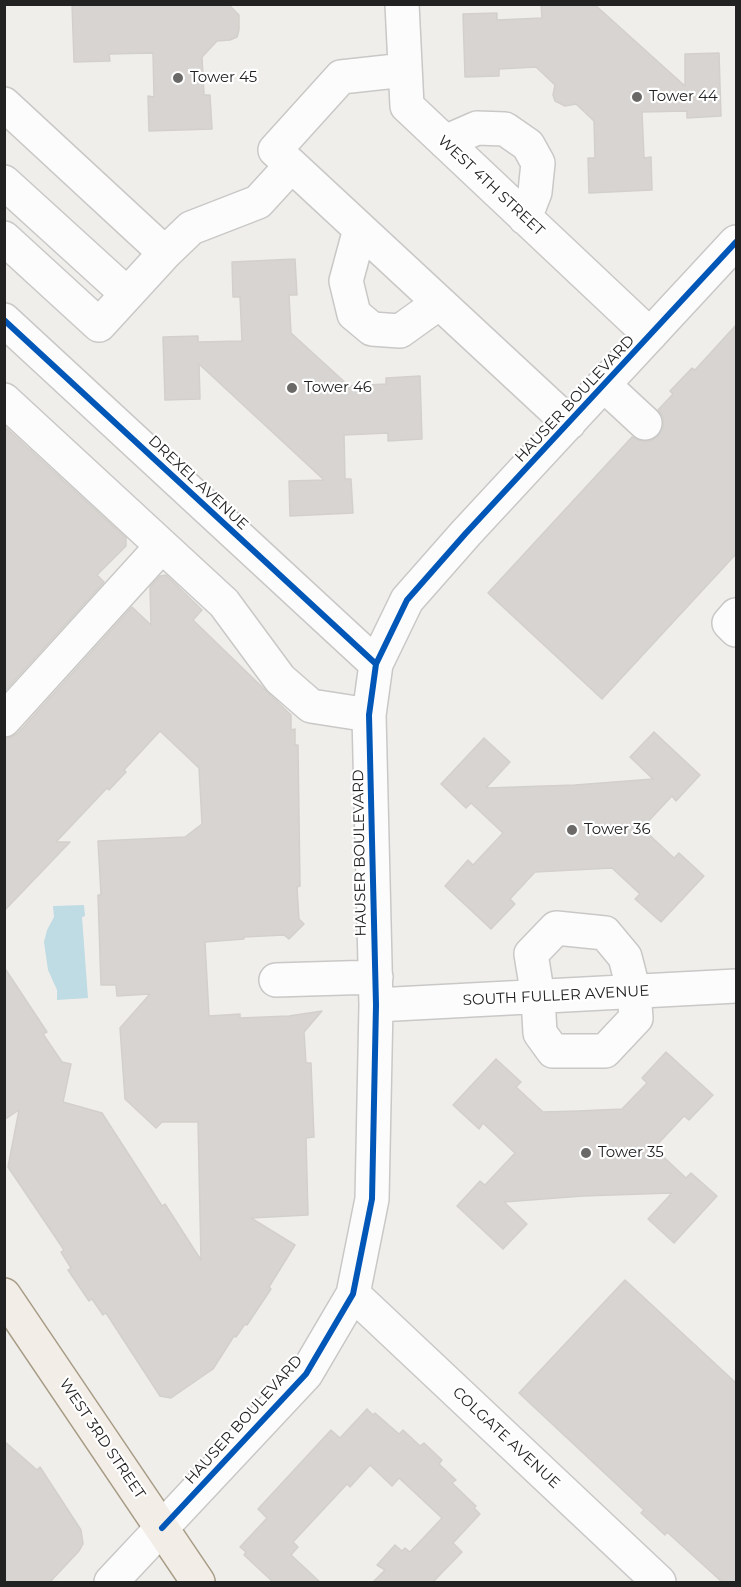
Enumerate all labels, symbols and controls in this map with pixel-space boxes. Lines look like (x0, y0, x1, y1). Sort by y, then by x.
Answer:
place label: Tower 45 (190, 69, 257, 87)
marker: Tower 45 (171, 71, 185, 85)
place label: Tower 44 (649, 88, 718, 106)
marker: Tower 44 (630, 90, 644, 104)
street label: WEST 4TH STREET (434, 132, 548, 240)
street label: HAUSER BOULEVARD (511, 332, 639, 466)
place label: Tower 46 (304, 379, 372, 397)
marker: Tower 46 (285, 381, 299, 395)
street label: DREXEL AVENUE (144, 432, 252, 534)
street label: HAUSER BOULEVARD (350, 769, 370, 937)
place label: Tower 36 (584, 821, 651, 839)
marker: Tower 36 (565, 823, 579, 837)
street label: SOUTH FULLER AVENUE (462, 982, 650, 1010)
place label: Tower 35 (598, 1144, 664, 1162)
marker: Tower 35 (579, 1146, 593, 1160)
street label: HAUSER BOULEVARD (181, 1352, 307, 1488)
street label: WEST 3RD STREET (55, 1376, 149, 1502)
street label: COLGATE AVENUE (449, 1384, 563, 1492)

